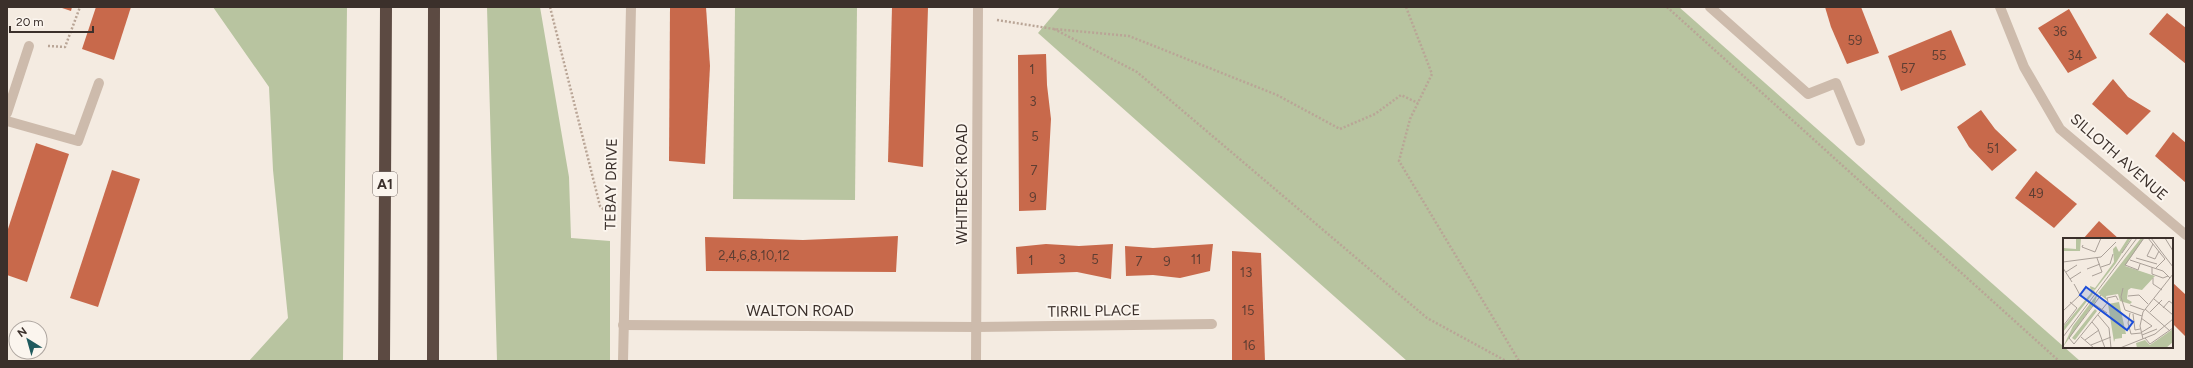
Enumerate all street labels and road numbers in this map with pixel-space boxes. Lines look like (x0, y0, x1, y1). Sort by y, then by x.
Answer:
street label: SILLOTH AVENUE (2067, 110, 2171, 204)
street label: WHITBECK ROAD (953, 123, 971, 245)
street label: TEBAY DRIVE (601, 138, 621, 230)
road number: A1 (373, 172, 397, 196)
street label: TIRRIL PLACE (1047, 301, 1141, 321)
street label: WALTON ROAD (746, 302, 854, 320)

